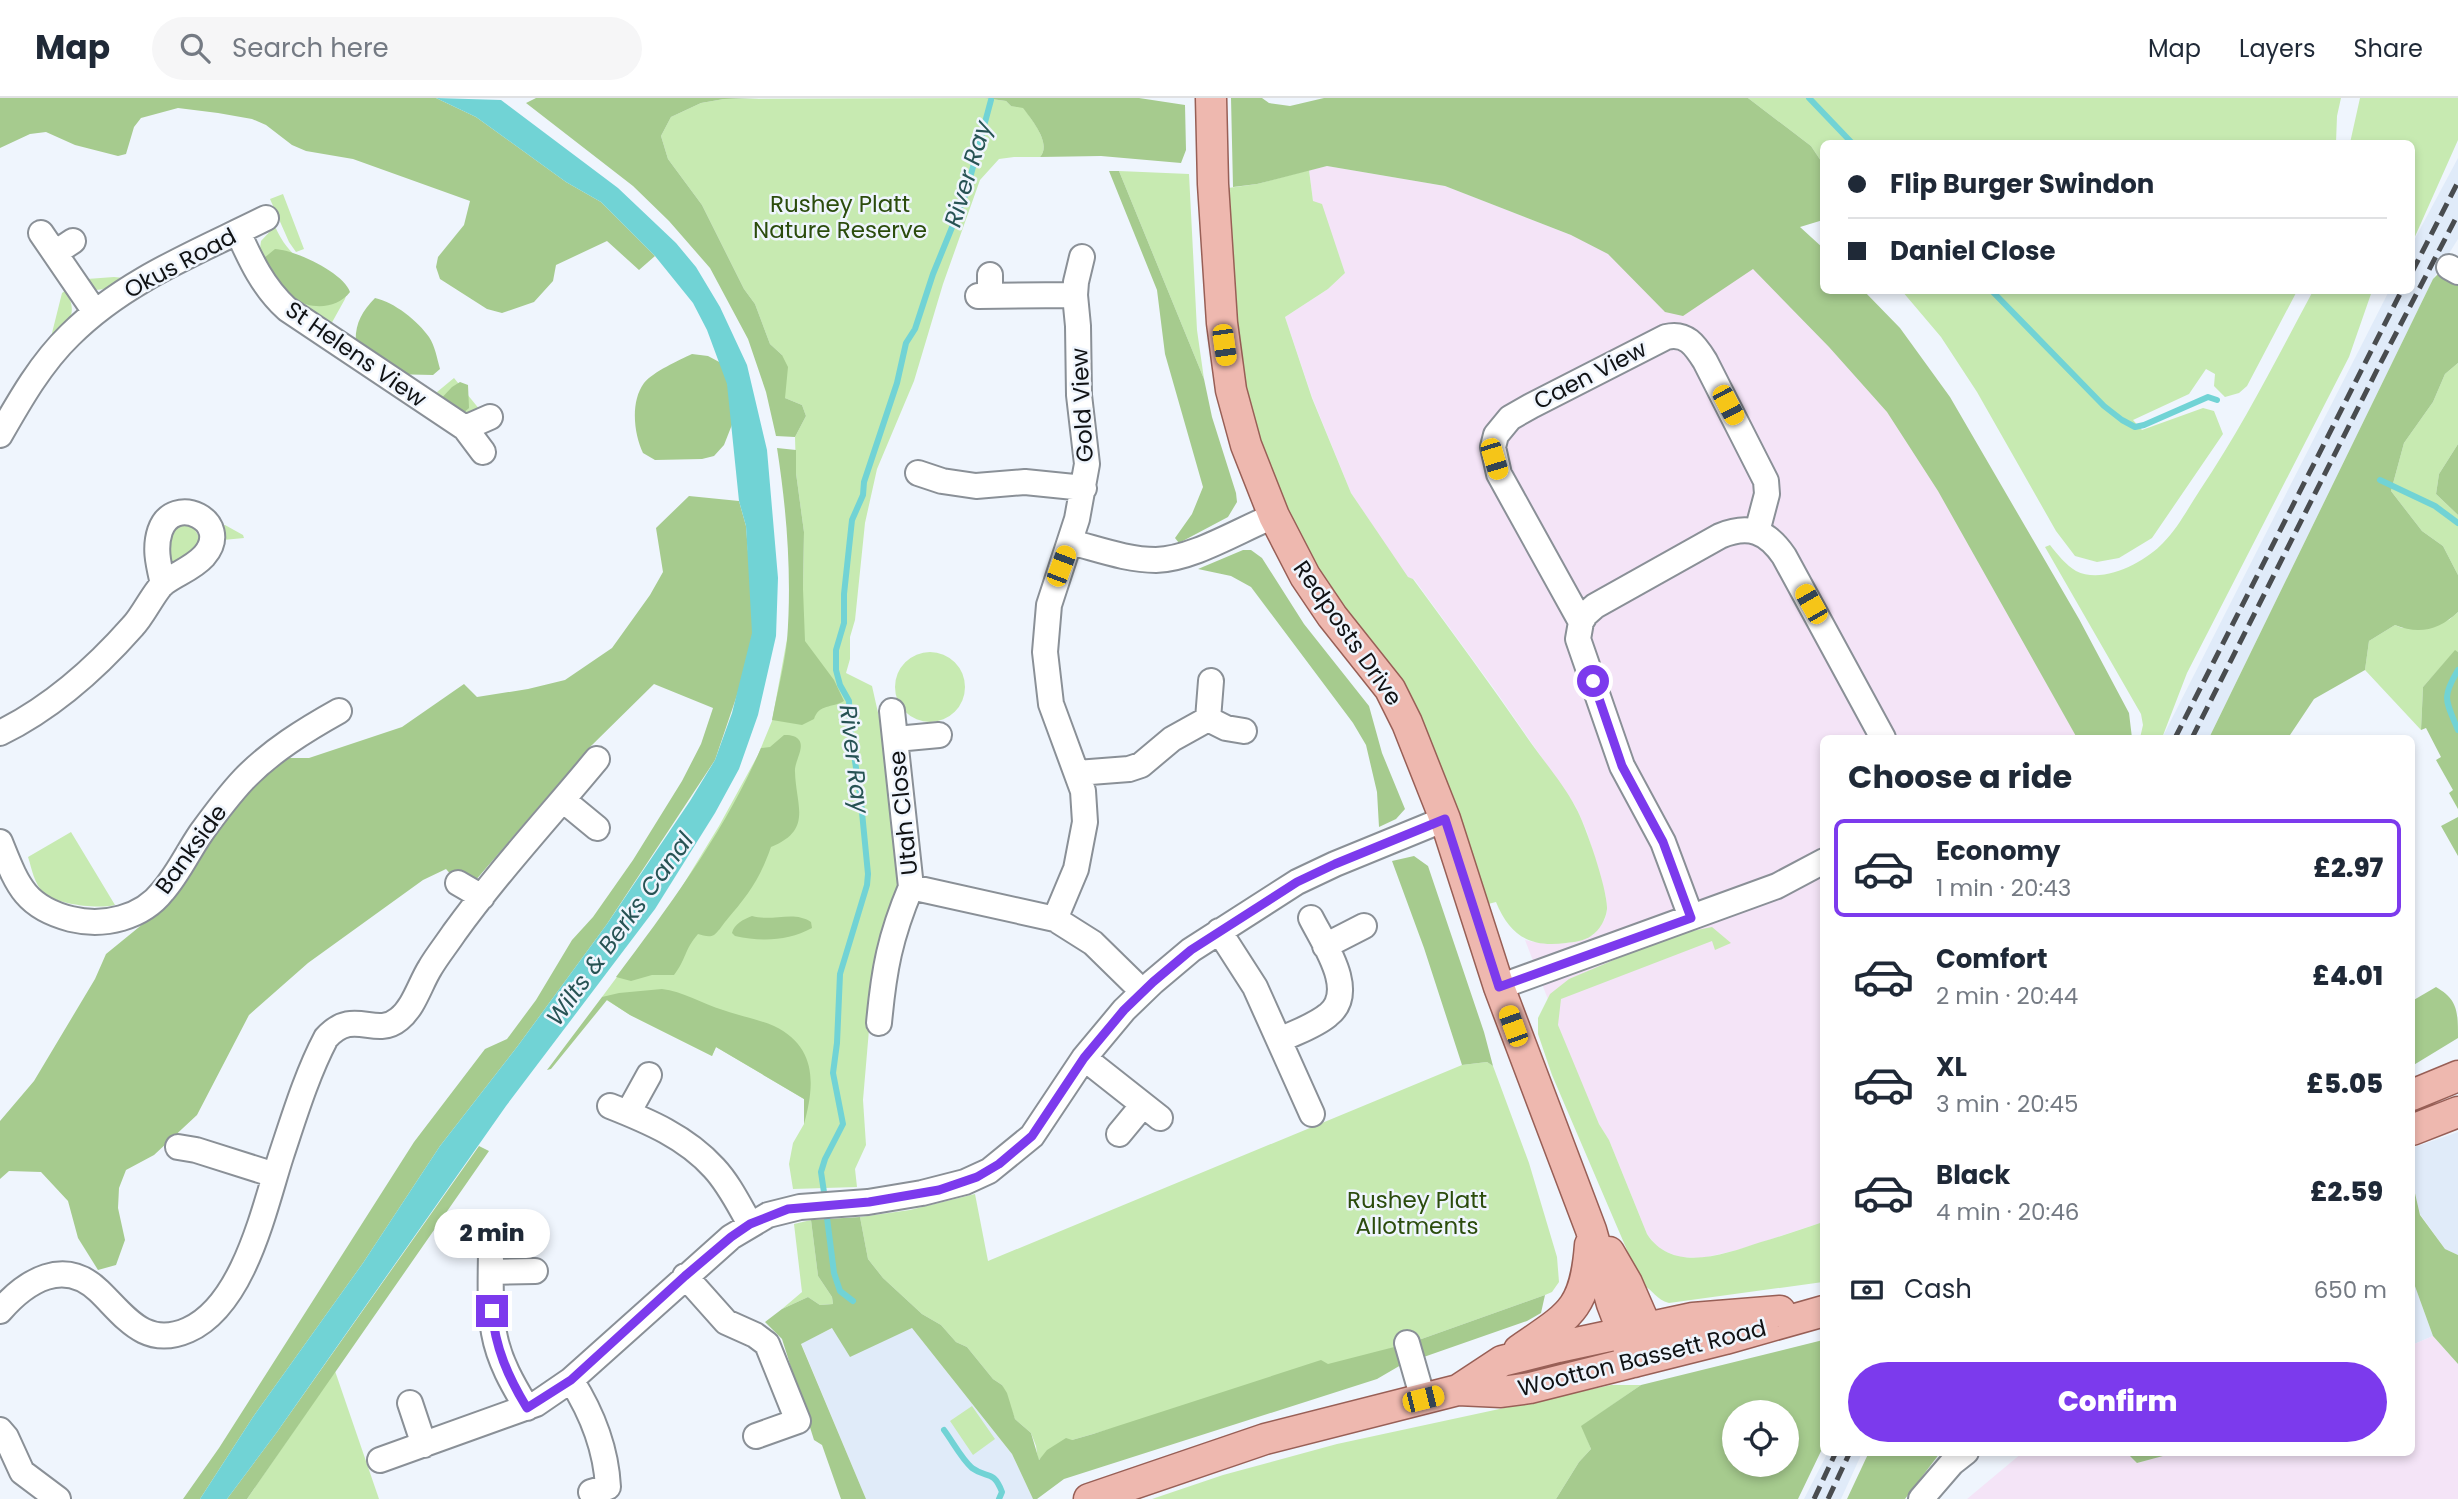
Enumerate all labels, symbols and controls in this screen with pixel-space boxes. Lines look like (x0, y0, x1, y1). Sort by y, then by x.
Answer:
search box (152, 17, 642, 80)
text: Map (35, 24, 110, 71)
icon: search (176, 29, 214, 67)
text: Search here (232, 30, 389, 66)
text: Map (2148, 32, 2201, 65)
text: Layers (2239, 32, 2315, 65)
text: Share (2353, 32, 2423, 65)
water label: River Ray (936, 115, 1000, 231)
text: Flip Burger Swindon (1890, 166, 2154, 202)
park label: Rushey Platt Nature Reserve (753, 188, 927, 246)
street label: Okus Road (118, 220, 242, 306)
text: Daniel Close (1890, 233, 2056, 269)
street label: St Helens View (279, 293, 433, 415)
car (1211, 323, 1238, 367)
street label: Caen View (1528, 333, 1652, 417)
street label: Gold View (1063, 347, 1101, 463)
car (1709, 382, 1748, 428)
car (1478, 436, 1511, 482)
car (1044, 543, 1079, 589)
street label: Redposts Drive (1286, 554, 1410, 712)
car (1792, 581, 1831, 627)
route start (1577, 665, 1609, 697)
water label: River Ray (831, 703, 878, 817)
street label: Utah Close (881, 749, 925, 877)
text: Choose a ride (1848, 754, 2072, 799)
street label: Bankside (148, 798, 234, 900)
water label: Wilts & Berks Canal (538, 825, 701, 1032)
text: Economy (1936, 833, 2060, 869)
icon: car (1852, 837, 1915, 900)
text: £2.97 (2314, 850, 2383, 886)
text: 1 min · 20:43 (1936, 872, 2071, 904)
text: Comfort (1936, 941, 2048, 977)
icon: car (1852, 945, 1915, 1008)
text: £4.01 (2313, 958, 2383, 994)
text: 2 min · 20:44 (1936, 980, 2078, 1012)
car (1496, 1003, 1531, 1049)
text: XL (1936, 1049, 1967, 1085)
icon: car (1852, 1053, 1915, 1116)
text: £5.05 (2307, 1066, 2383, 1102)
text: 3 min · 20:45 (1936, 1088, 2078, 1120)
text: Black (1936, 1157, 2010, 1193)
icon: car (1852, 1161, 1915, 1224)
text: £2.59 (2310, 1174, 2383, 1210)
park label: Rushey Platt Allotments (1347, 1184, 1487, 1242)
text: 4 min · 20:46 (1936, 1196, 2079, 1228)
callout: 2 min (434, 1210, 550, 1258)
text: 2 min (460, 1217, 524, 1249)
icon: cash (1848, 1271, 1886, 1309)
text: Cash (1904, 1271, 1972, 1307)
text: 650 m (2314, 1274, 2387, 1306)
route end (476, 1295, 508, 1327)
street label: Wootton Bassett Road (1514, 1312, 1770, 1404)
button: Confirm (1848, 1362, 2387, 1442)
car (1401, 1384, 1446, 1414)
map controls (1722, 1400, 1799, 1477)
button: locate (1722, 1400, 1799, 1477)

